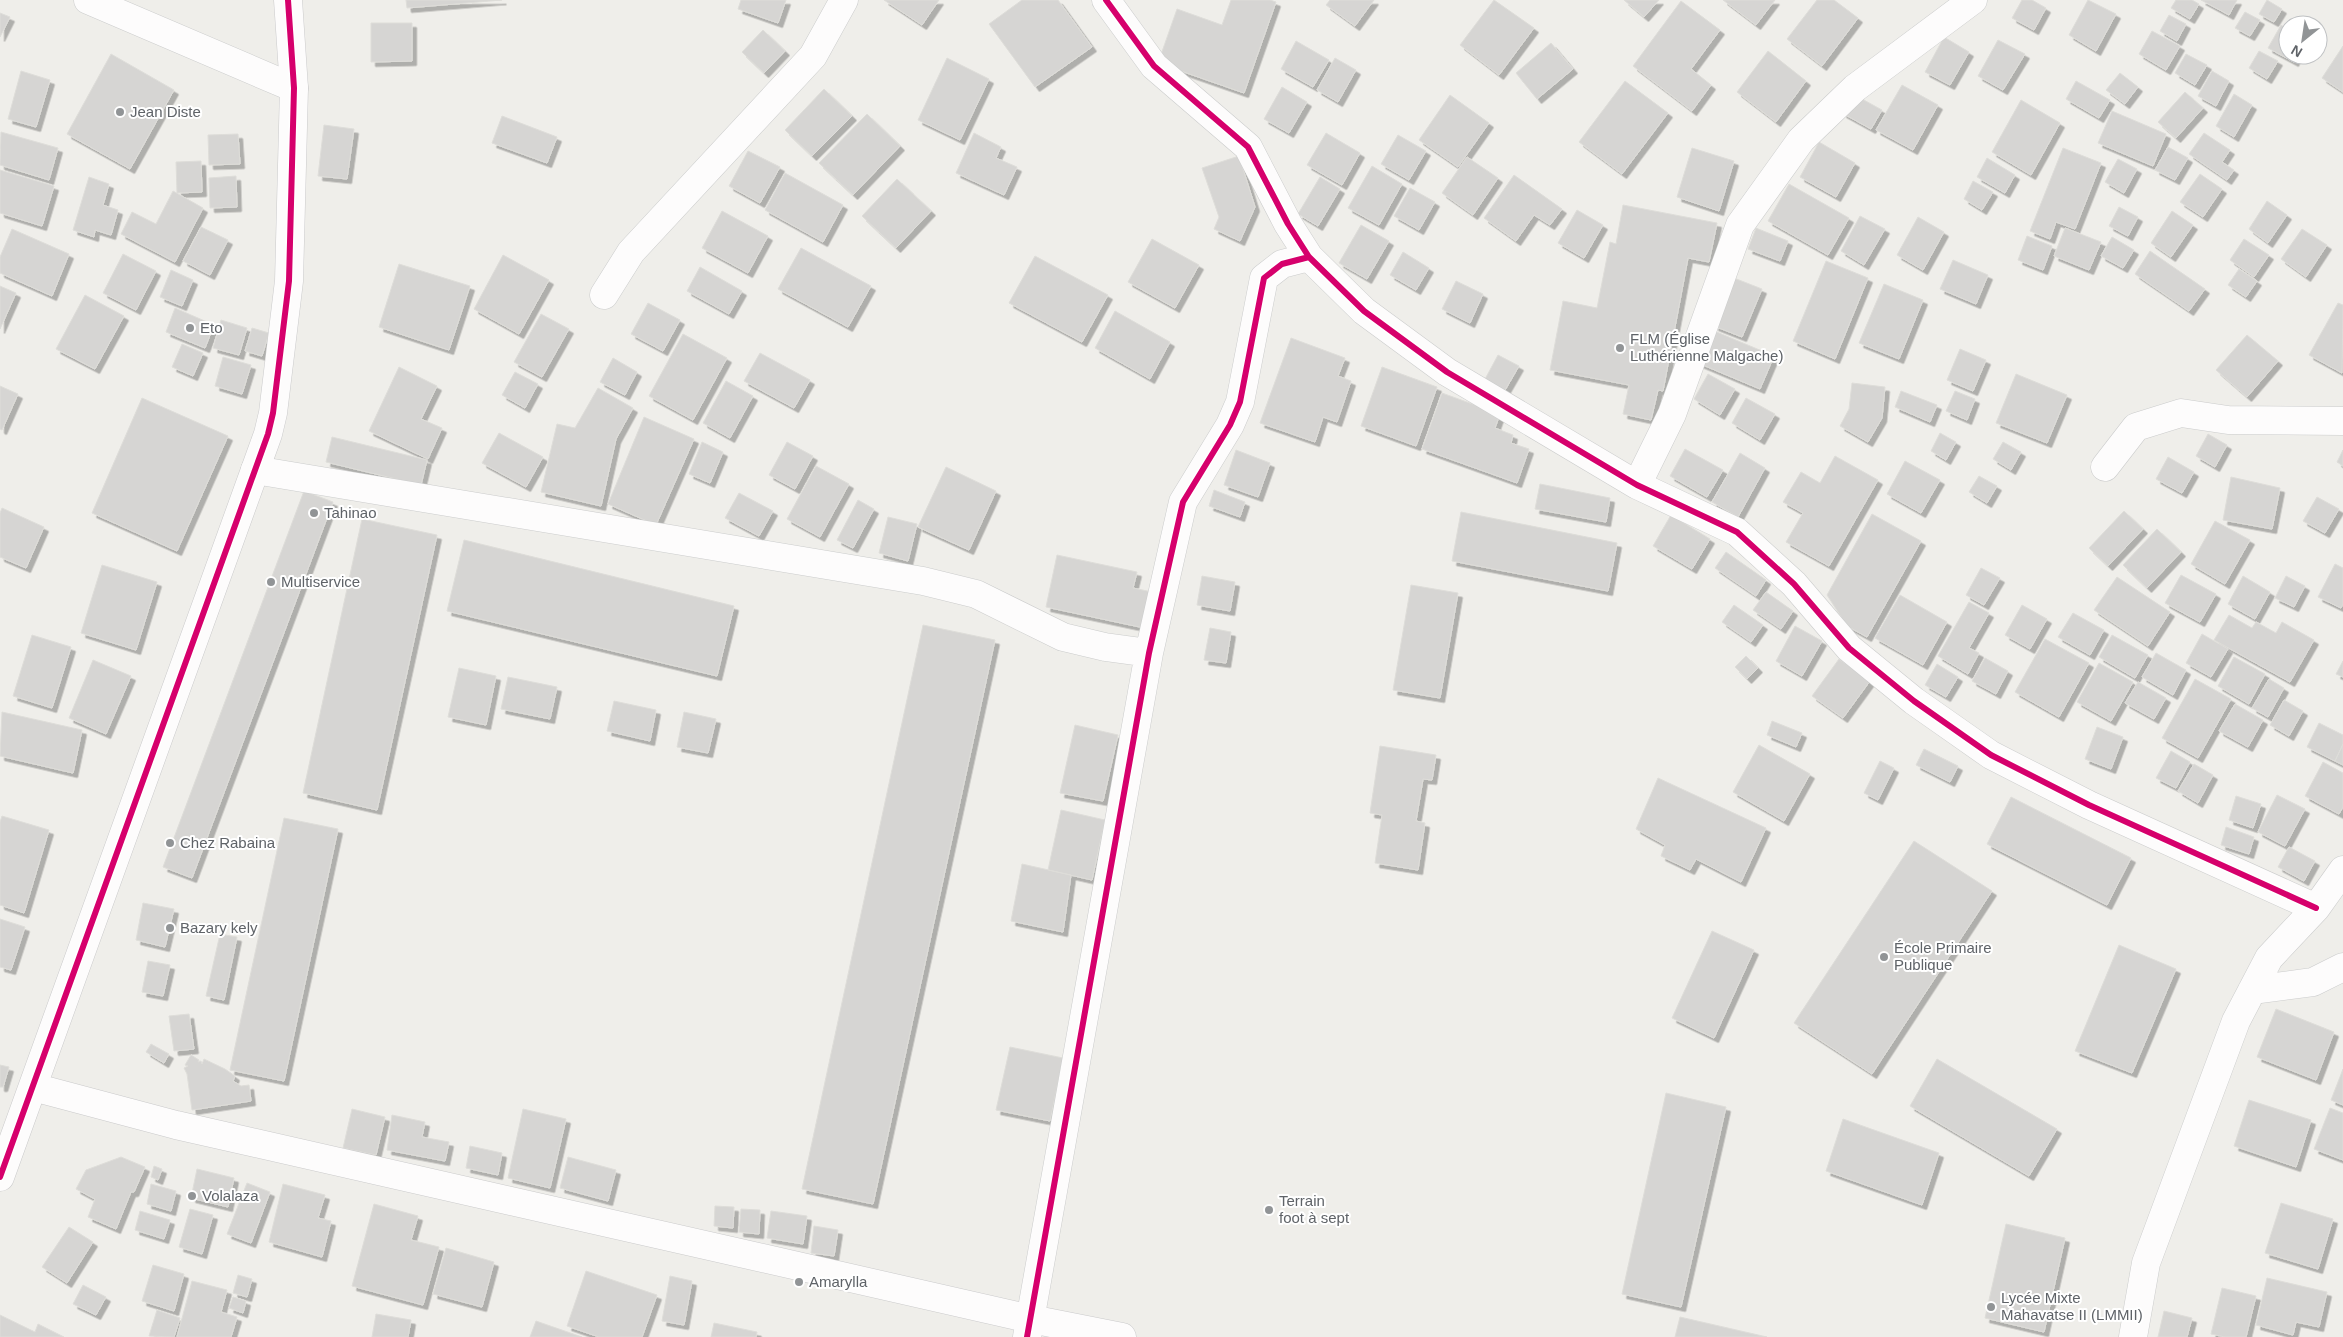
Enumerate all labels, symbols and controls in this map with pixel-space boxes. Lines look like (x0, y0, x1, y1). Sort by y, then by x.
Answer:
north arrow (2278, 15, 2328, 65)
text: N (2288, 42, 2305, 61)
place label: Jean Diste (130, 103, 201, 120)
marker: Jean Diste (114, 106, 126, 118)
place label: Eto (200, 319, 223, 336)
marker: Eto (184, 322, 196, 334)
place label: FLM (Église Luthérienne Malgache) (1630, 330, 1783, 364)
marker: FLM (Église Luthérienne Malgache) (1614, 342, 1626, 354)
place label: Tahinao (324, 504, 377, 521)
marker: Tahinao (308, 507, 320, 519)
place label: Multiservice (281, 573, 360, 590)
marker: Multiservice (265, 576, 277, 588)
place label: Chez Rabaina (180, 834, 276, 851)
marker: Chez Rabaina (164, 837, 176, 849)
place label: Bazary kely (180, 919, 258, 936)
marker: Bazary kely (164, 922, 176, 934)
place label: École Primaire Publique (1894, 939, 1992, 973)
marker: École Primaire Publique (1878, 951, 1890, 963)
place label: Volalaza (202, 1187, 259, 1204)
marker: Volalaza (186, 1190, 198, 1202)
place label: Terrain foot à sept (1279, 1192, 1350, 1226)
marker: Terrain foot à sept (1263, 1204, 1275, 1216)
place label: Amarylla (809, 1273, 868, 1290)
marker: Amarylla (793, 1276, 805, 1288)
place label: Lycée Mixte Mahavatse II (LMMII) (2001, 1289, 2143, 1323)
marker: Lycée Mixte Mahavatse II (LMMII) (1985, 1301, 1997, 1313)

